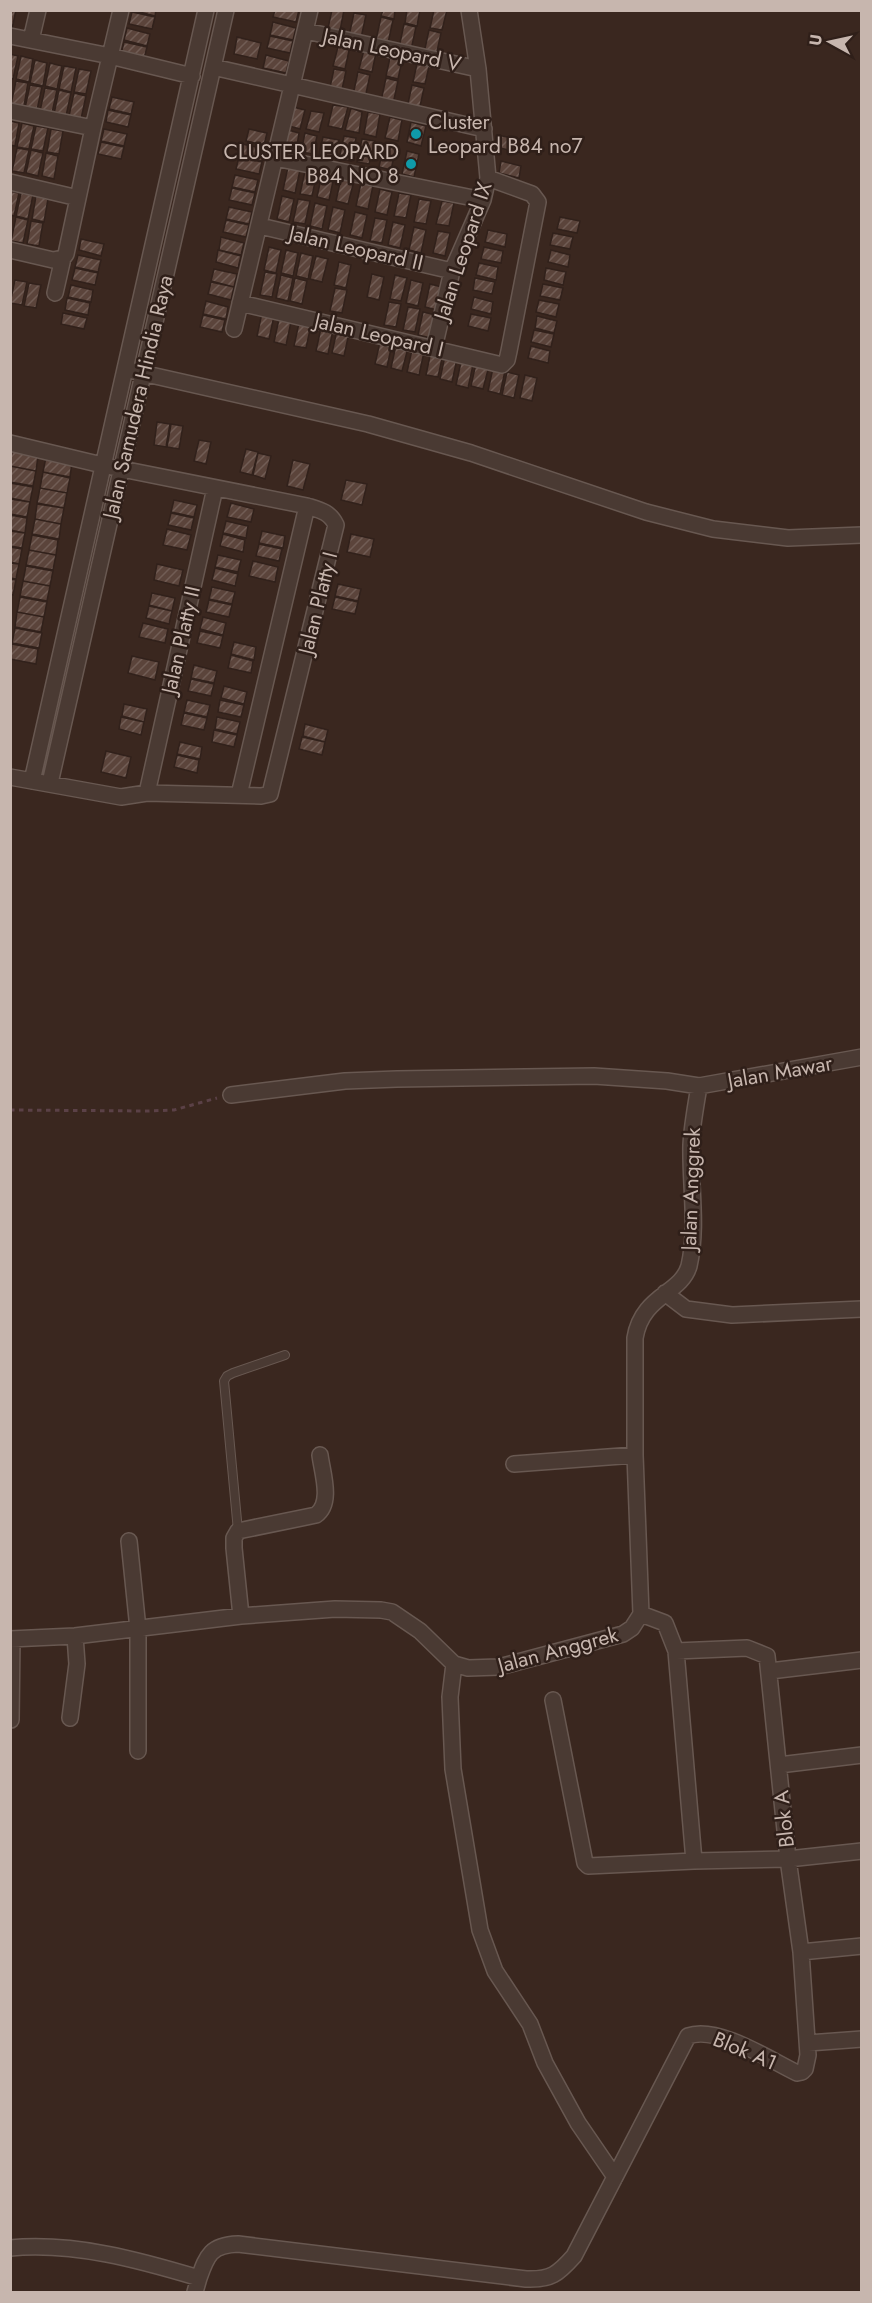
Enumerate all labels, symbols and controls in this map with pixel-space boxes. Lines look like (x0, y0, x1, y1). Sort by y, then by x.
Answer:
north arrow (800, 12, 860, 72)
street label: Jalan Leopard V (317, 20, 464, 79)
text: U (803, 33, 828, 47)
place label: Cluster Leopard B84 no7 (428, 107, 583, 161)
marker: Cluster Leopard B84 no7 (409, 127, 423, 141)
place label: CLUSTER LEOPARD B84 NO 8 (224, 137, 399, 191)
marker: CLUSTER LEOPARD B84 NO 8 (404, 157, 418, 171)
street label: Jalan Leopard IX (426, 178, 500, 327)
street label: Jalan Leopard II (283, 217, 426, 278)
street label: Jalan Samudera Hindia Raya (95, 272, 181, 525)
street label: Jalan Leopard I (308, 305, 447, 364)
street label: Jalan Platty I (290, 549, 345, 660)
street label: Jalan Platty II (153, 583, 208, 700)
street label: Jalan Mawar (722, 1048, 836, 1096)
street label: Jalan Anggrek (674, 1126, 708, 1254)
street label: Jalan Anggrek (492, 1619, 622, 1681)
street label: Blok A (766, 1789, 802, 1849)
street label: Blok A1 (708, 2024, 782, 2078)

